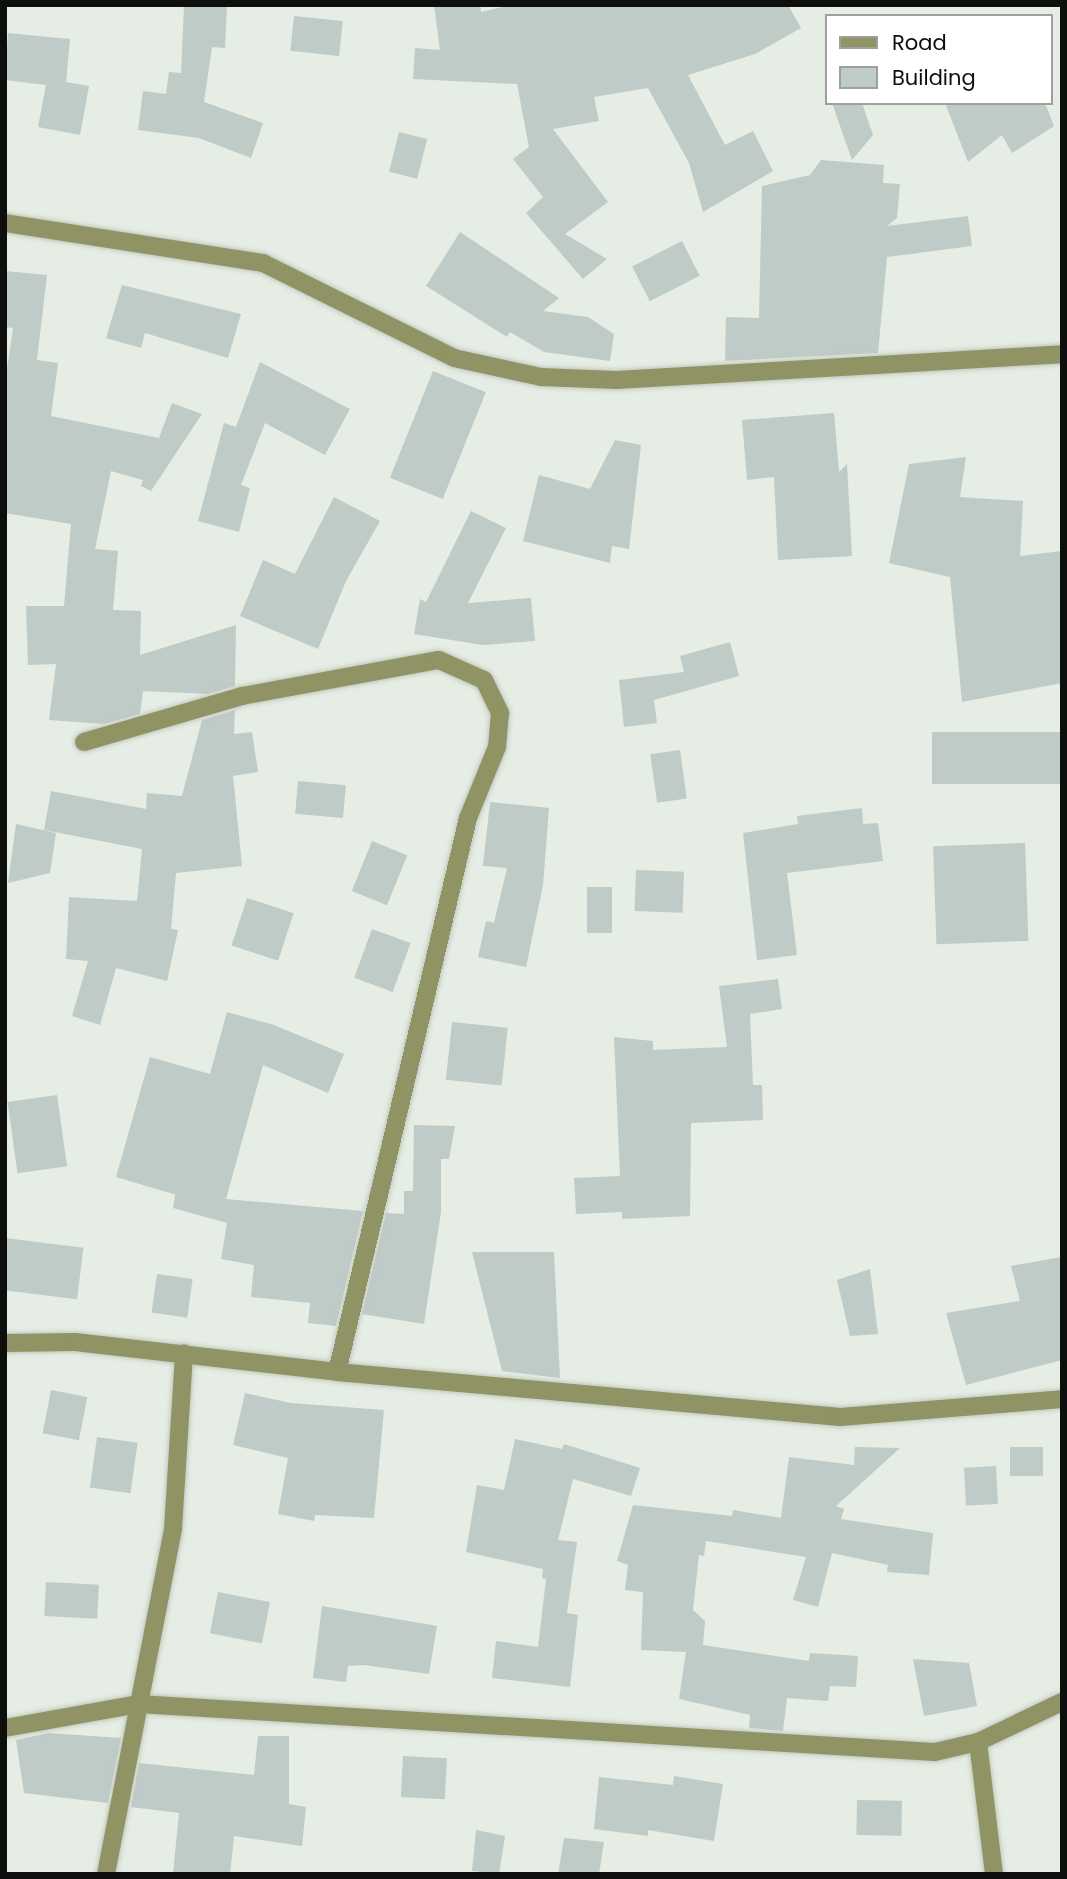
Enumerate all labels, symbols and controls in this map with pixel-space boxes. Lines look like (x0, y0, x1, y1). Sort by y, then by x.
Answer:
legend (825, 14, 1053, 105)
text: Road (892, 28, 947, 57)
text: Building (892, 63, 976, 92)

